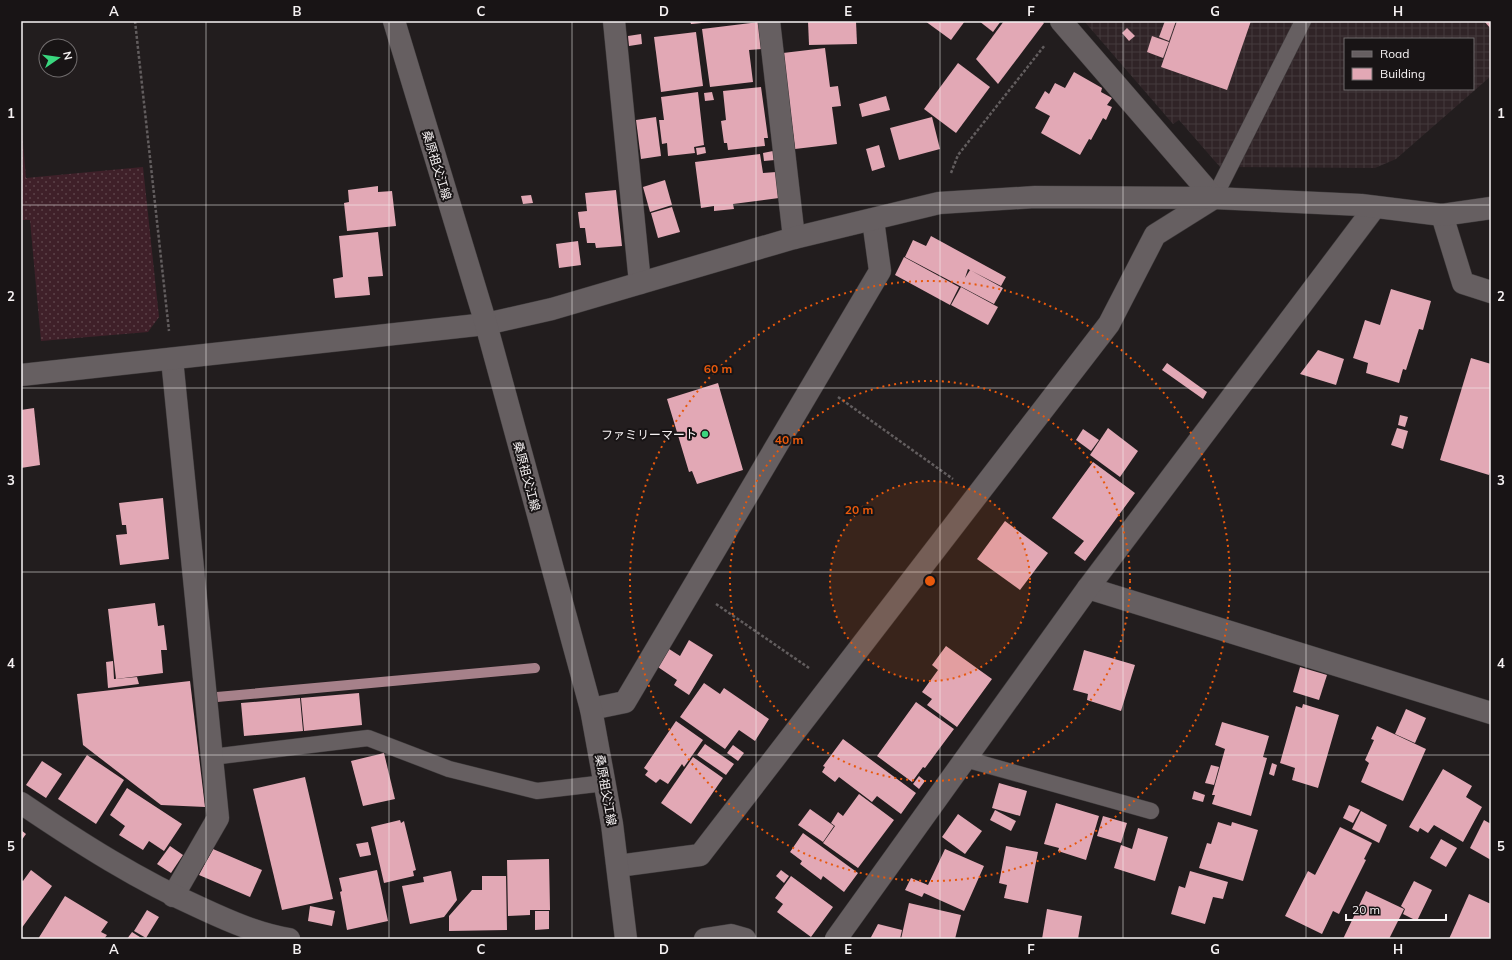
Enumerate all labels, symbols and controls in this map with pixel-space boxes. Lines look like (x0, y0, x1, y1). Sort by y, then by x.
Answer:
text: A (109, 3, 119, 19)
text: B (293, 3, 302, 19)
text: C (477, 3, 486, 19)
text: D (659, 3, 669, 19)
text: E (844, 3, 852, 19)
text: F (1027, 3, 1035, 19)
text: G (1210, 3, 1220, 19)
text: H (1393, 3, 1403, 19)
north arrow (38, 38, 78, 78)
legend (1344, 38, 1474, 90)
text: Road (1380, 46, 1409, 61)
text: N (60, 50, 75, 61)
text: Building (1380, 66, 1425, 81)
text: 1 (7, 105, 15, 121)
text: 1 (1497, 105, 1505, 121)
street label: 桑原祖父江線 (419, 128, 455, 202)
text: 2 (7, 288, 15, 304)
text: 2 (1497, 288, 1505, 304)
text: 60 m (704, 361, 732, 376)
place label: ファミリーマート (601, 427, 697, 442)
marker: ファミリーマート (700, 429, 710, 439)
text: 40 m (775, 432, 803, 447)
street label: 桑原祖父江線 (510, 439, 544, 513)
text: 3 (7, 472, 15, 488)
text: 3 (1497, 472, 1505, 488)
text: 20 m (845, 502, 873, 517)
centre of rings (923, 574, 937, 588)
text: 4 (7, 655, 15, 671)
text: 4 (1497, 655, 1505, 671)
street label: 桑原祖父江線 (592, 753, 620, 827)
text: 5 (7, 838, 15, 854)
text: 5 (1497, 838, 1505, 854)
scale bar (1346, 896, 1446, 922)
text: 20 m (1352, 902, 1380, 917)
text: A (109, 941, 119, 957)
text: B (293, 941, 302, 957)
text: C (477, 941, 486, 957)
text: D (659, 941, 669, 957)
text: E (844, 941, 852, 957)
text: F (1027, 941, 1035, 957)
text: G (1210, 941, 1220, 957)
text: H (1393, 941, 1403, 957)

